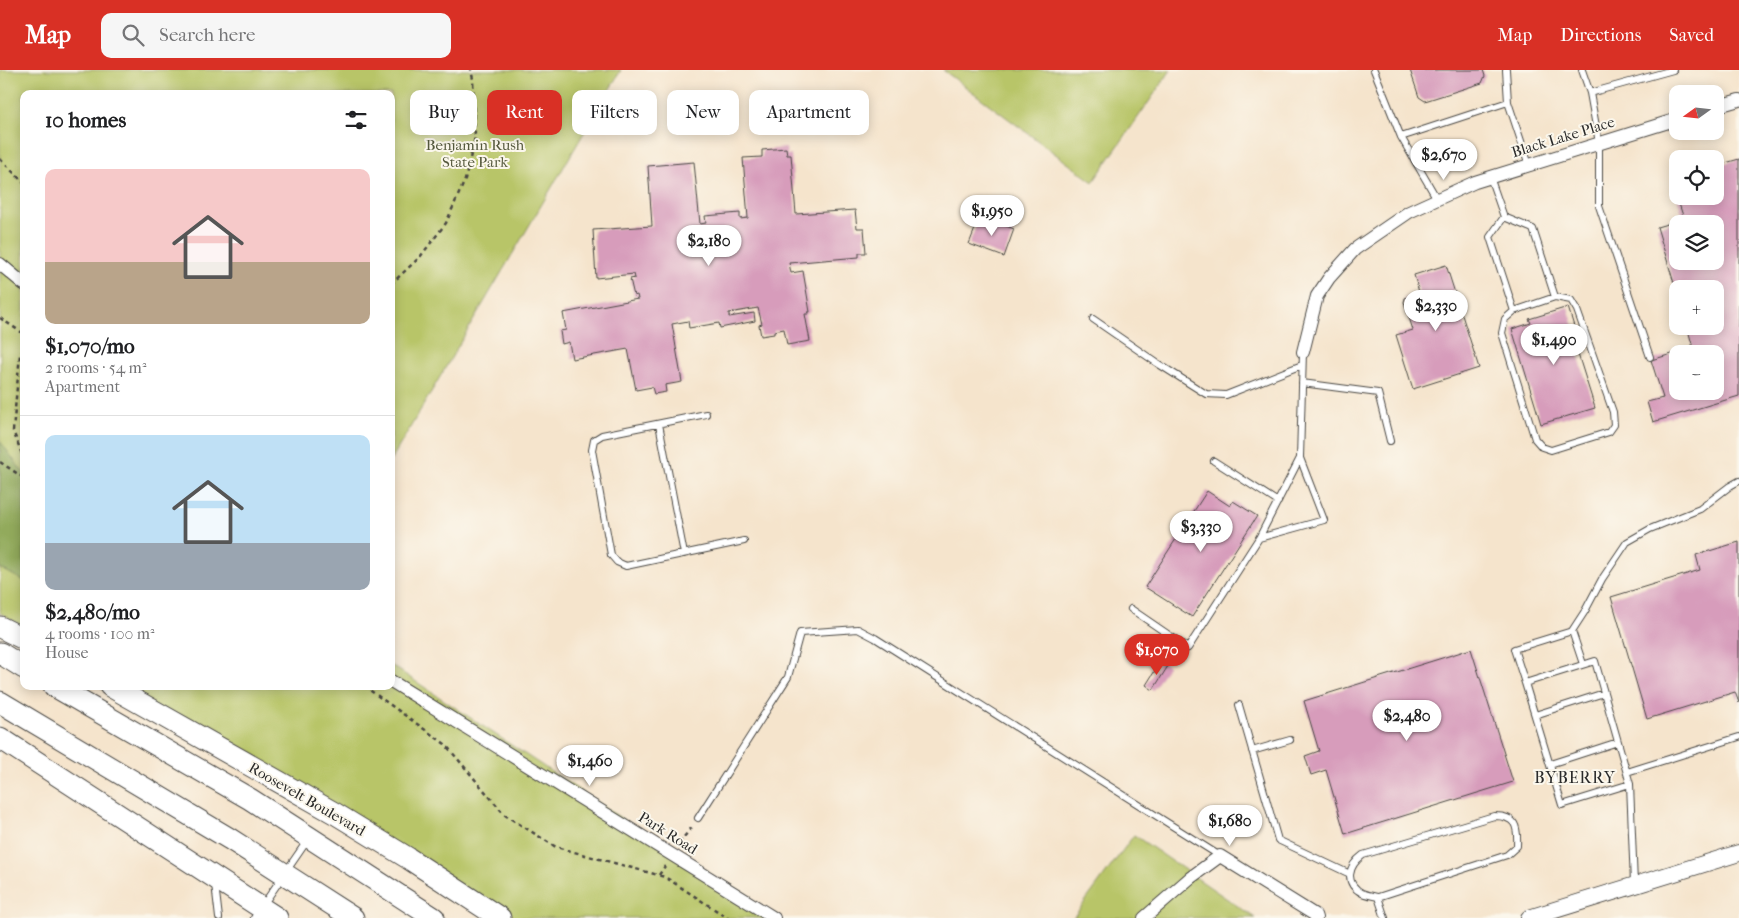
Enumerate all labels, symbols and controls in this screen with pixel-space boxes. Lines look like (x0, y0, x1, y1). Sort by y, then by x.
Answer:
search box (101, 13, 451, 58)
text: Map (25, 21, 71, 49)
icon: search (119, 21, 147, 49)
text: Search here (159, 24, 255, 46)
text: Map (1498, 25, 1532, 46)
text: Directions (1560, 25, 1641, 46)
text: Saved (1669, 25, 1714, 46)
north arrow (1669, 85, 1724, 140)
map controls (1669, 85, 1724, 400)
chip: Buy (410, 90, 477, 135)
chip: Rent (487, 90, 562, 135)
chip: Filters (572, 90, 657, 135)
chip: New (667, 90, 739, 135)
chip: Apartment (749, 90, 869, 135)
icon: filters (342, 106, 370, 134)
text: 10 homes (45, 108, 126, 132)
street label: Black Lake Place (1509, 113, 1617, 161)
park label: Benjamin Rush State Park (426, 136, 525, 171)
pin: $2,670 (1403, 138, 1485, 181)
text: $2,670 (1421, 145, 1467, 164)
button: locate (1669, 150, 1724, 205)
pin: $1,950 (951, 194, 1033, 237)
text: $1,950 (971, 201, 1013, 220)
icon: home (163, 202, 253, 292)
button: layers (1669, 215, 1724, 270)
pin: $2,180 (668, 224, 750, 267)
text: $2,180 (688, 231, 730, 250)
button: + (1669, 280, 1724, 335)
pin: $2,330 (1395, 290, 1477, 332)
text: $2,330 (1415, 296, 1457, 315)
pin: $1,490 (1513, 324, 1595, 366)
text: $1,490 (1532, 330, 1576, 349)
text: $1,070/mo (45, 334, 135, 358)
button: − (1669, 345, 1724, 400)
text: 2 rooms · 54 m² (45, 358, 146, 377)
text: Apartment (45, 377, 120, 396)
icon: home (163, 467, 253, 557)
pin: $3,330 (1160, 510, 1242, 553)
text: $3,330 (1181, 517, 1221, 536)
text: $2,480/mo (45, 600, 140, 624)
text: 4 rooms · 100 m² (45, 624, 155, 643)
pin: $1,070 (1116, 634, 1198, 676)
text: $1,070 (1135, 640, 1179, 659)
text: House (45, 643, 88, 662)
pin: $2,480 (1366, 700, 1448, 742)
text: $2,480 (1383, 706, 1431, 725)
pin: $1,460 (549, 744, 631, 787)
text: $1,460 (567, 751, 613, 770)
street label: Roosevelt Boulevard (246, 758, 369, 840)
district label: BYBERRY (1534, 768, 1616, 787)
pin: $1,680 (1189, 804, 1271, 847)
street label: Park Road (635, 808, 702, 859)
text: $1,680 (1208, 811, 1252, 830)

